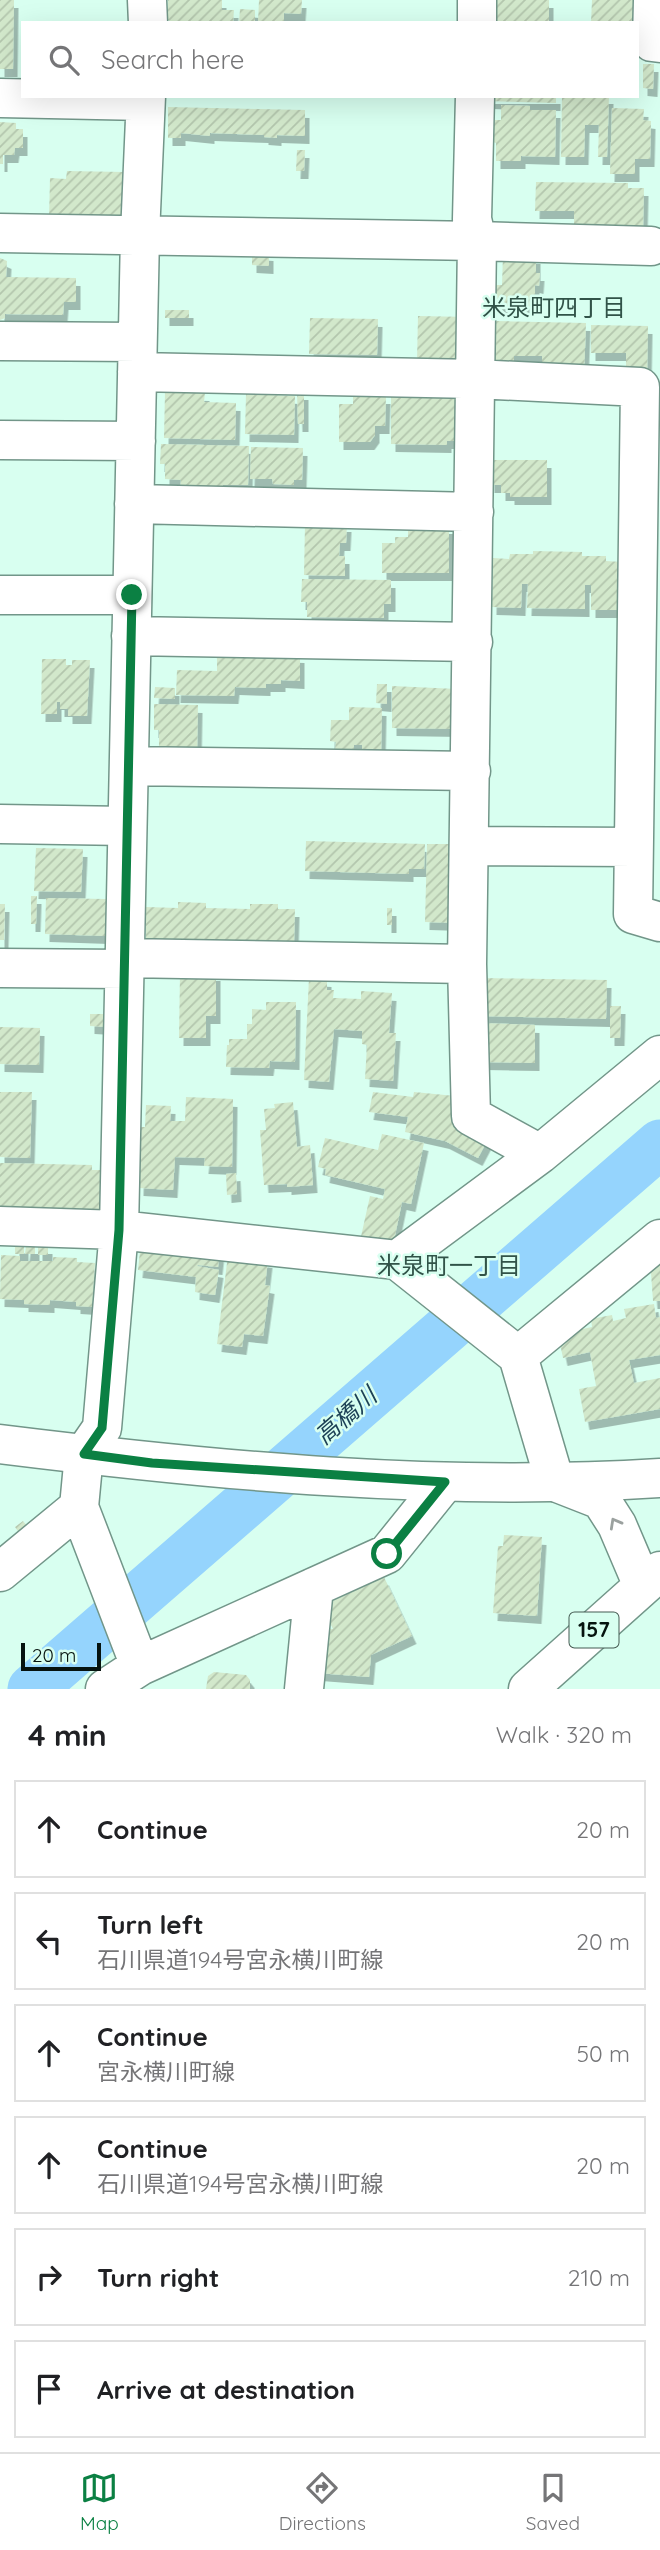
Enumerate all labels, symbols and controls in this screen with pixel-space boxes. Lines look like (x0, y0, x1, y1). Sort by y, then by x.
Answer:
search box (21, 21, 639, 98)
icon: search (45, 41, 83, 79)
text: Search here (101, 43, 245, 76)
district label: 米泉町四丁目 (482, 292, 626, 322)
route end (116, 579, 147, 610)
district label: 米泉町一丁目 (377, 1250, 521, 1280)
water label: 高橋川 (308, 1378, 385, 1450)
one-way arrow (610, 1518, 623, 1531)
route start (371, 1538, 402, 1569)
road number: 157 (570, 1612, 618, 1648)
scale bar (21, 1640, 102, 1672)
text: 20 m (32, 1643, 76, 1667)
text: 4 min (28, 1716, 107, 1754)
text: Walk · 320 m (496, 1720, 632, 1749)
icon: ahead (30, 1810, 68, 1848)
text: Continue (97, 1813, 208, 1846)
text: 20 m (576, 1815, 630, 1844)
text: Turn left (97, 1908, 204, 1941)
icon: left (30, 1922, 68, 1960)
text: 20 m (576, 1927, 630, 1956)
text: 石川県道194号宮永横川町線 (97, 1945, 383, 1974)
text: Continue (97, 2020, 208, 2053)
icon: ahead (30, 2034, 68, 2072)
text: 50 m (577, 2039, 630, 2068)
text: 宮永横川町線 (97, 2057, 235, 2086)
text: Continue (97, 2132, 208, 2165)
icon: ahead (30, 2146, 68, 2184)
text: 20 m (576, 2151, 630, 2180)
text: 石川県道194号宮永横川町線 (97, 2169, 383, 2198)
icon: right (30, 2258, 68, 2296)
text: Turn right (97, 2261, 219, 2294)
text: 210 m (568, 2263, 630, 2292)
icon: arrive (30, 2370, 68, 2408)
text: Arrive at destination (97, 2373, 355, 2406)
tab: Map (80, 2469, 119, 2535)
tab: Directions (279, 2469, 366, 2535)
tab: Saved (526, 2469, 580, 2535)

